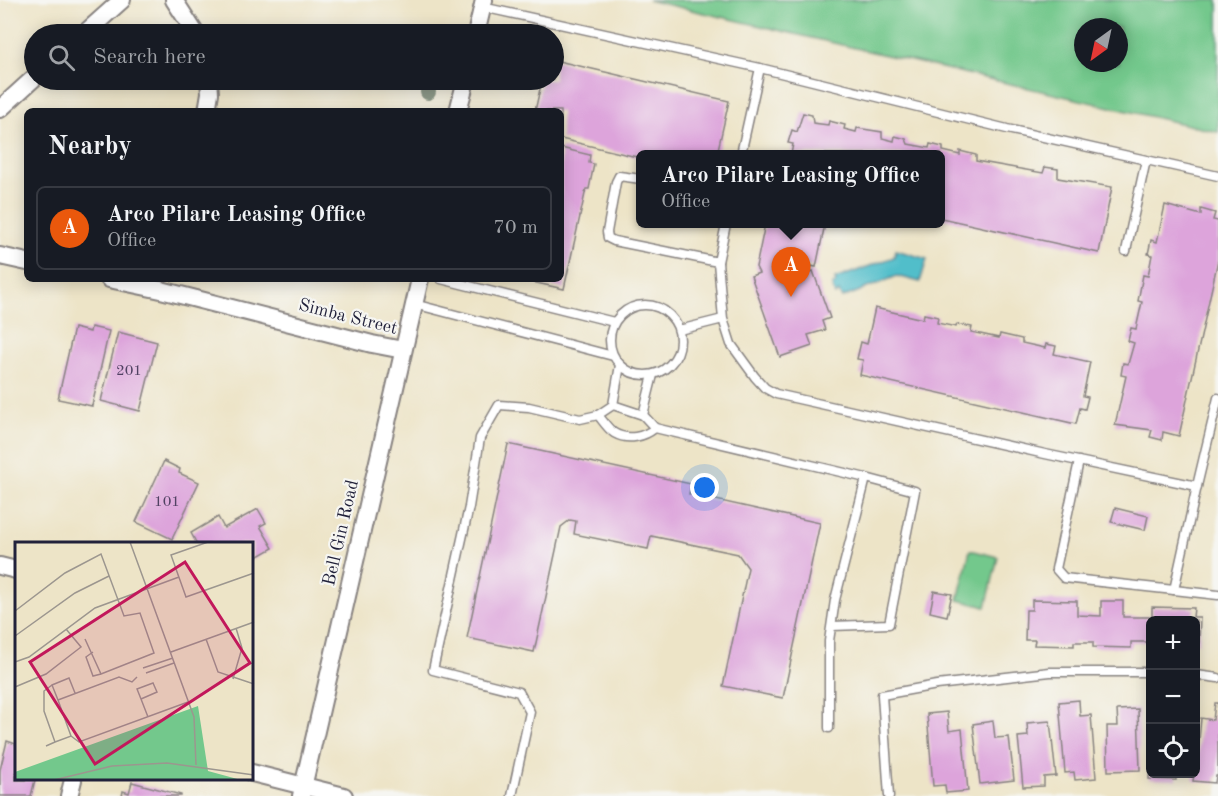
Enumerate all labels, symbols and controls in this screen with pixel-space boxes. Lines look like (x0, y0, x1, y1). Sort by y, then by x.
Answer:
north arrow (1074, 18, 1128, 72)
search box (24, 24, 564, 90)
icon: search (45, 41, 78, 74)
text: Search here (93, 46, 206, 68)
text: Nearby (48, 134, 132, 160)
popup (636, 150, 945, 228)
text: Arco Pilare Leasing Office (661, 165, 920, 187)
text: Office (661, 192, 710, 212)
text: Arco Pilare Leasing Office (107, 204, 366, 226)
text: A (62, 218, 77, 238)
text: 70 m (493, 218, 538, 238)
text: Office (107, 231, 156, 251)
pin: A (772, 248, 810, 297)
street label: Simba Street (297, 296, 399, 338)
house number: 201 (116, 364, 142, 379)
your location (690, 473, 719, 502)
street label: Bell Gin Road (320, 478, 362, 588)
house number: 101 (154, 495, 180, 510)
inset map (15, 542, 254, 781)
map controls (1146, 616, 1200, 778)
button: + (1146, 616, 1200, 670)
button: − (1146, 670, 1200, 724)
button: locate (1146, 724, 1200, 778)

